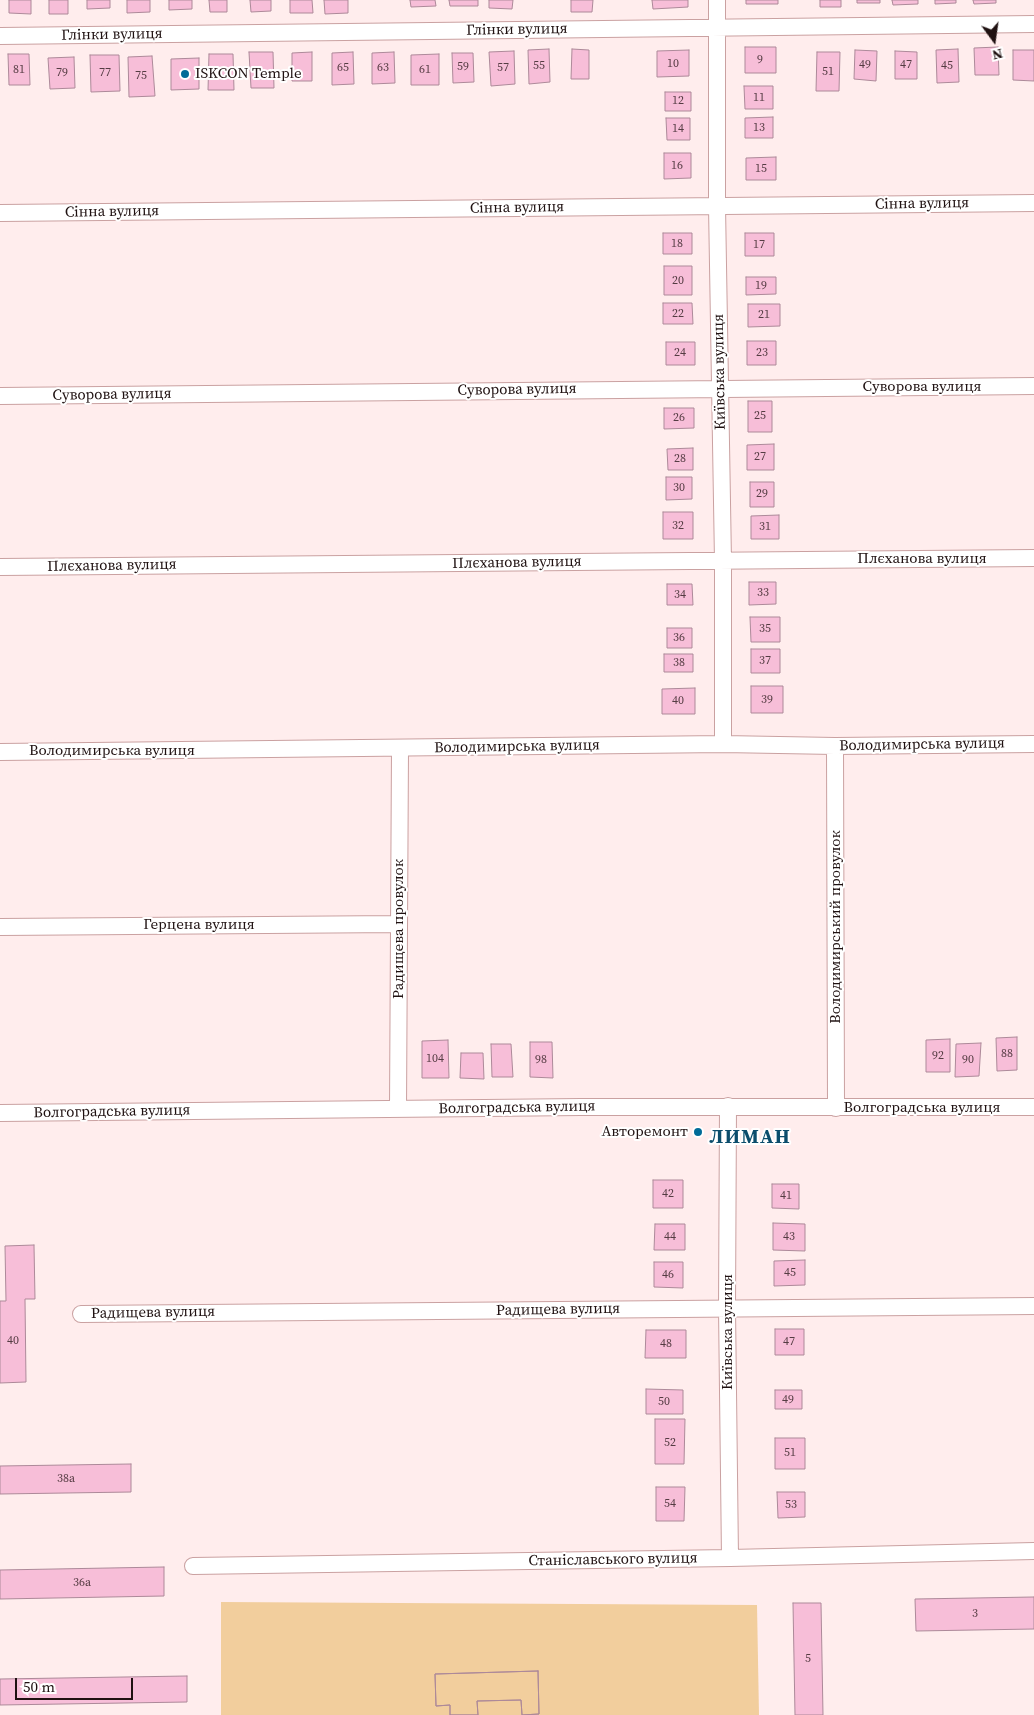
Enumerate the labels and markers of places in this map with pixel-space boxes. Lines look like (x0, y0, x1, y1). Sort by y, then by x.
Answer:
place label: ISKCON Temple (195, 65, 302, 83)
marker: ISKCON Temple (179, 68, 191, 80)
place label: Авторемонт (601, 1123, 688, 1141)
marker: Авторемонт (692, 1126, 704, 1138)

